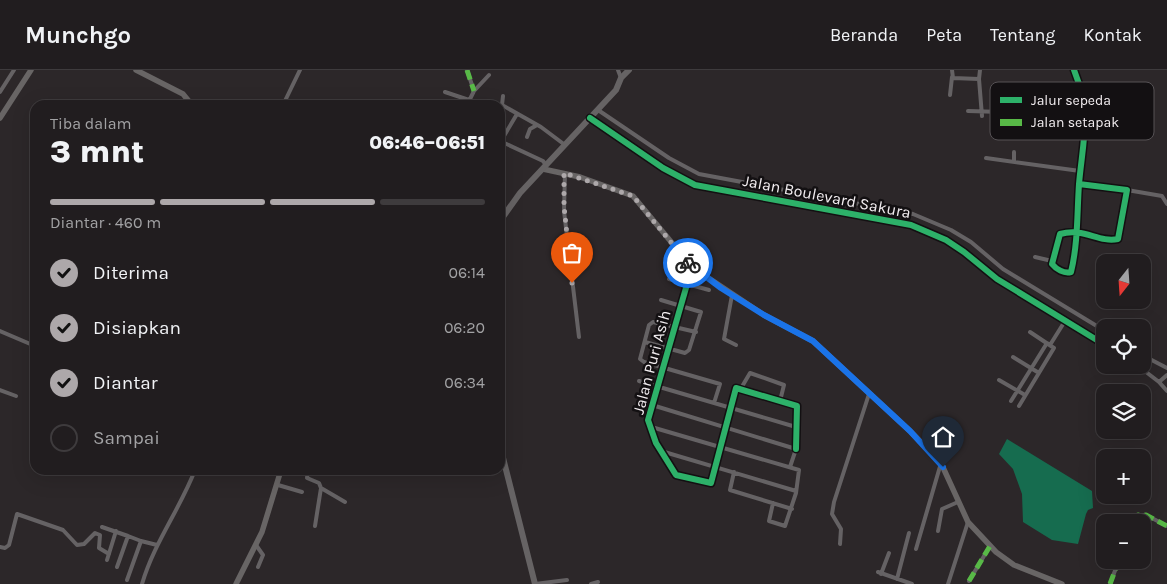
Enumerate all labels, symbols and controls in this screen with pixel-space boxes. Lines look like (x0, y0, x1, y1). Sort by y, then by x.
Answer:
text: Munchgo (25, 21, 131, 49)
text: Beranda (830, 24, 898, 46)
text: Peta (926, 24, 962, 46)
text: Tentang (990, 24, 1056, 46)
text: Kontak (1084, 24, 1142, 46)
legend (990, 82, 1154, 140)
text: Jalur sepeda (1031, 92, 1111, 109)
text: Tiba dalam (50, 114, 131, 133)
text: Jalan setapak (1031, 114, 1119, 131)
text: 06:46–06:51 (369, 132, 485, 154)
text: 3 mnt (50, 133, 144, 170)
street label: Jalan Boulevard Sakura (741, 171, 913, 222)
text: Diantar · 460 m (50, 213, 161, 232)
pin (551, 232, 593, 283)
courier (663, 238, 713, 288)
icon: bag (558, 239, 586, 267)
icon: bike (674, 249, 702, 277)
north arrow (1096, 254, 1151, 309)
map controls (1096, 254, 1151, 569)
icon: check (50, 259, 78, 287)
text: Diterima (93, 262, 169, 284)
text: 06:14 (448, 263, 485, 282)
street label: Jalan Puri Asih (628, 308, 674, 416)
icon: check (50, 314, 78, 342)
text: Disiapkan (93, 317, 181, 339)
text: 06:20 (444, 318, 485, 337)
button: locate (1096, 319, 1151, 374)
icon: check (50, 369, 78, 397)
text: Diantar (93, 372, 158, 394)
text: 06:34 (444, 373, 485, 392)
button: layers (1096, 384, 1151, 439)
pin (922, 416, 964, 467)
icon: home (929, 423, 957, 451)
text: Sampai (93, 427, 160, 449)
button: + (1096, 449, 1151, 504)
button: − (1096, 514, 1151, 569)

